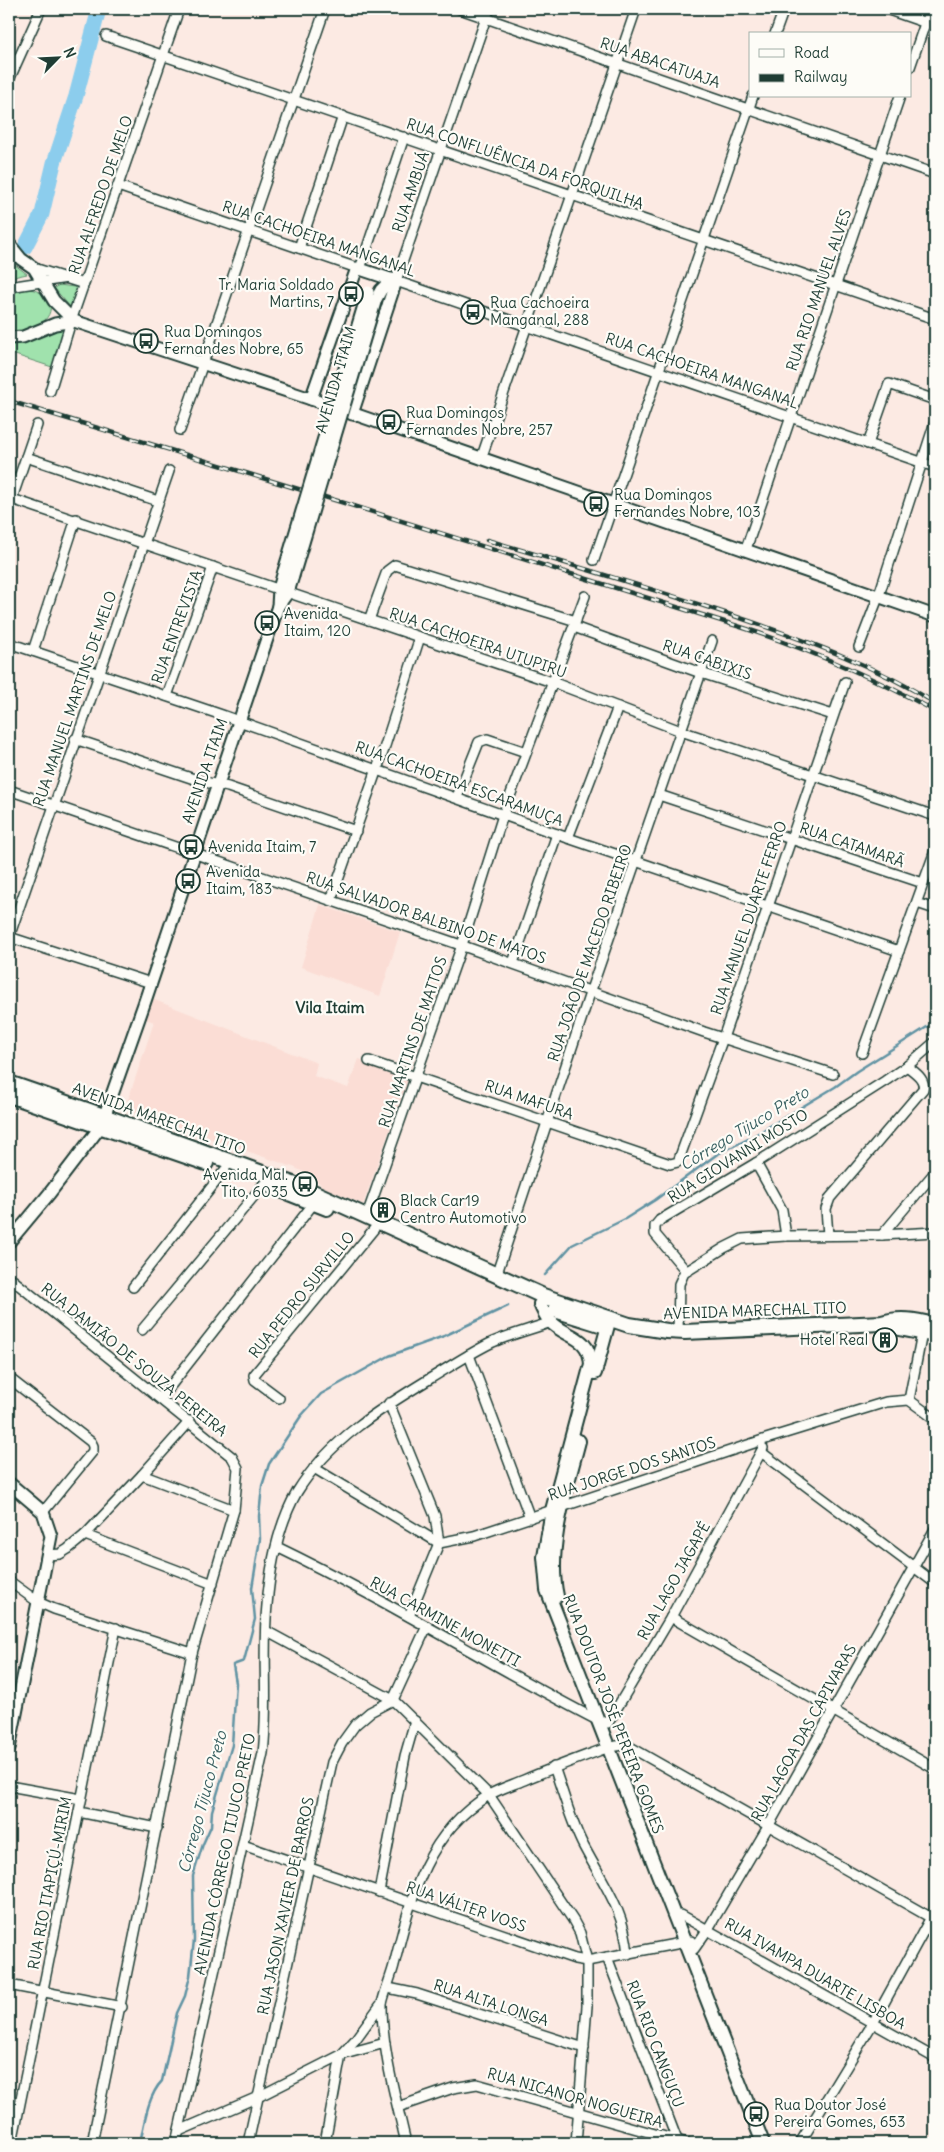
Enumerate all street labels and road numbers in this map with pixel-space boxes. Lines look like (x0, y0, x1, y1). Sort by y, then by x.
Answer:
street label: RUA ABACATUAJA (598, 33, 723, 92)
street label: RUA ALFREDO DE MELO (64, 113, 137, 277)
street label: RUA CONFLUÊNCIA DA FORQUILHA (404, 114, 647, 213)
street label: RUA AMBUÁ (388, 148, 433, 235)
street label: RUA CACHOEIRA MANGANAL (220, 196, 418, 281)
street label: RUA RIO MANUEL ALVES (782, 206, 855, 373)
street label: AVENIDA ITAIM (311, 324, 360, 435)
street label: RUA CACHOEIRA MANGANAL (603, 328, 801, 413)
street label: RUA ENTREVISTA (147, 567, 206, 686)
street label: RUA MANUEL MARTINS DE MELO (29, 588, 120, 809)
street label: RUA CACHOEIRA UTUPIRU (387, 603, 569, 682)
street label: RUA CABIXIS (660, 635, 754, 684)
street label: AVENIDA ITAIM (178, 716, 231, 826)
street label: RUA CACHOEIRA ESCARAMUÇA (353, 737, 566, 830)
street label: RUA MANUEL DUARTE FERRO (706, 818, 791, 1017)
street label: RUA CATAMARÃ (797, 818, 907, 871)
street label: RUA JOÃO DE MACEDO RIBEIRO (543, 842, 636, 1064)
street label: RUA SALVADOR BALBINO DE MATOS (304, 867, 549, 968)
street label: RUA MARTINS DE MATTOS (374, 954, 451, 1130)
street label: RUA MAFURA (482, 1075, 576, 1124)
street label: AVENIDA MARECHAL TITO (70, 1078, 249, 1159)
street label: RUA GIOVANNI MOSTO (664, 1105, 812, 1207)
street label: RUA PEDRO SURVILLO (245, 1228, 359, 1362)
street label: RUA DAMIÃO DE SOUZA PEREIRA (38, 1279, 231, 1441)
street label: AVENIDA MARECHAL TITO (663, 1298, 847, 1323)
street label: RUA JORGE DOS SANTOS (546, 1432, 718, 1505)
street label: RUA LAGO JAGAPÉ (633, 1518, 714, 1643)
street label: RUA CARMINE MONETTI (367, 1572, 524, 1671)
street label: RUA DOUTOR JOSÉ PEREIRA GOMES (559, 1591, 668, 1836)
street label: RUA LAGOA DAS CAPIVARAS (747, 1641, 860, 1825)
street label: AVENIDA CÓRREGO TIJUCO PRETO (189, 1731, 259, 1976)
street label: RUA RIO ITAPIÇÚ-MIRIM (22, 1795, 76, 1971)
street label: RUA JASON XAVIER DE BARROS (253, 1795, 318, 2016)
street label: RUA VÁLTER VOSS (404, 1877, 529, 1936)
street label: RUA IVAMPA DUARTE LISBOA (721, 1914, 910, 2034)
street label: RUA ALTA LONGA (431, 1975, 551, 2030)
street label: RUA RIO CANGUÇU (622, 1978, 688, 2110)
street label: RUA NICANOR NOGUEIRA (485, 2063, 665, 2132)

